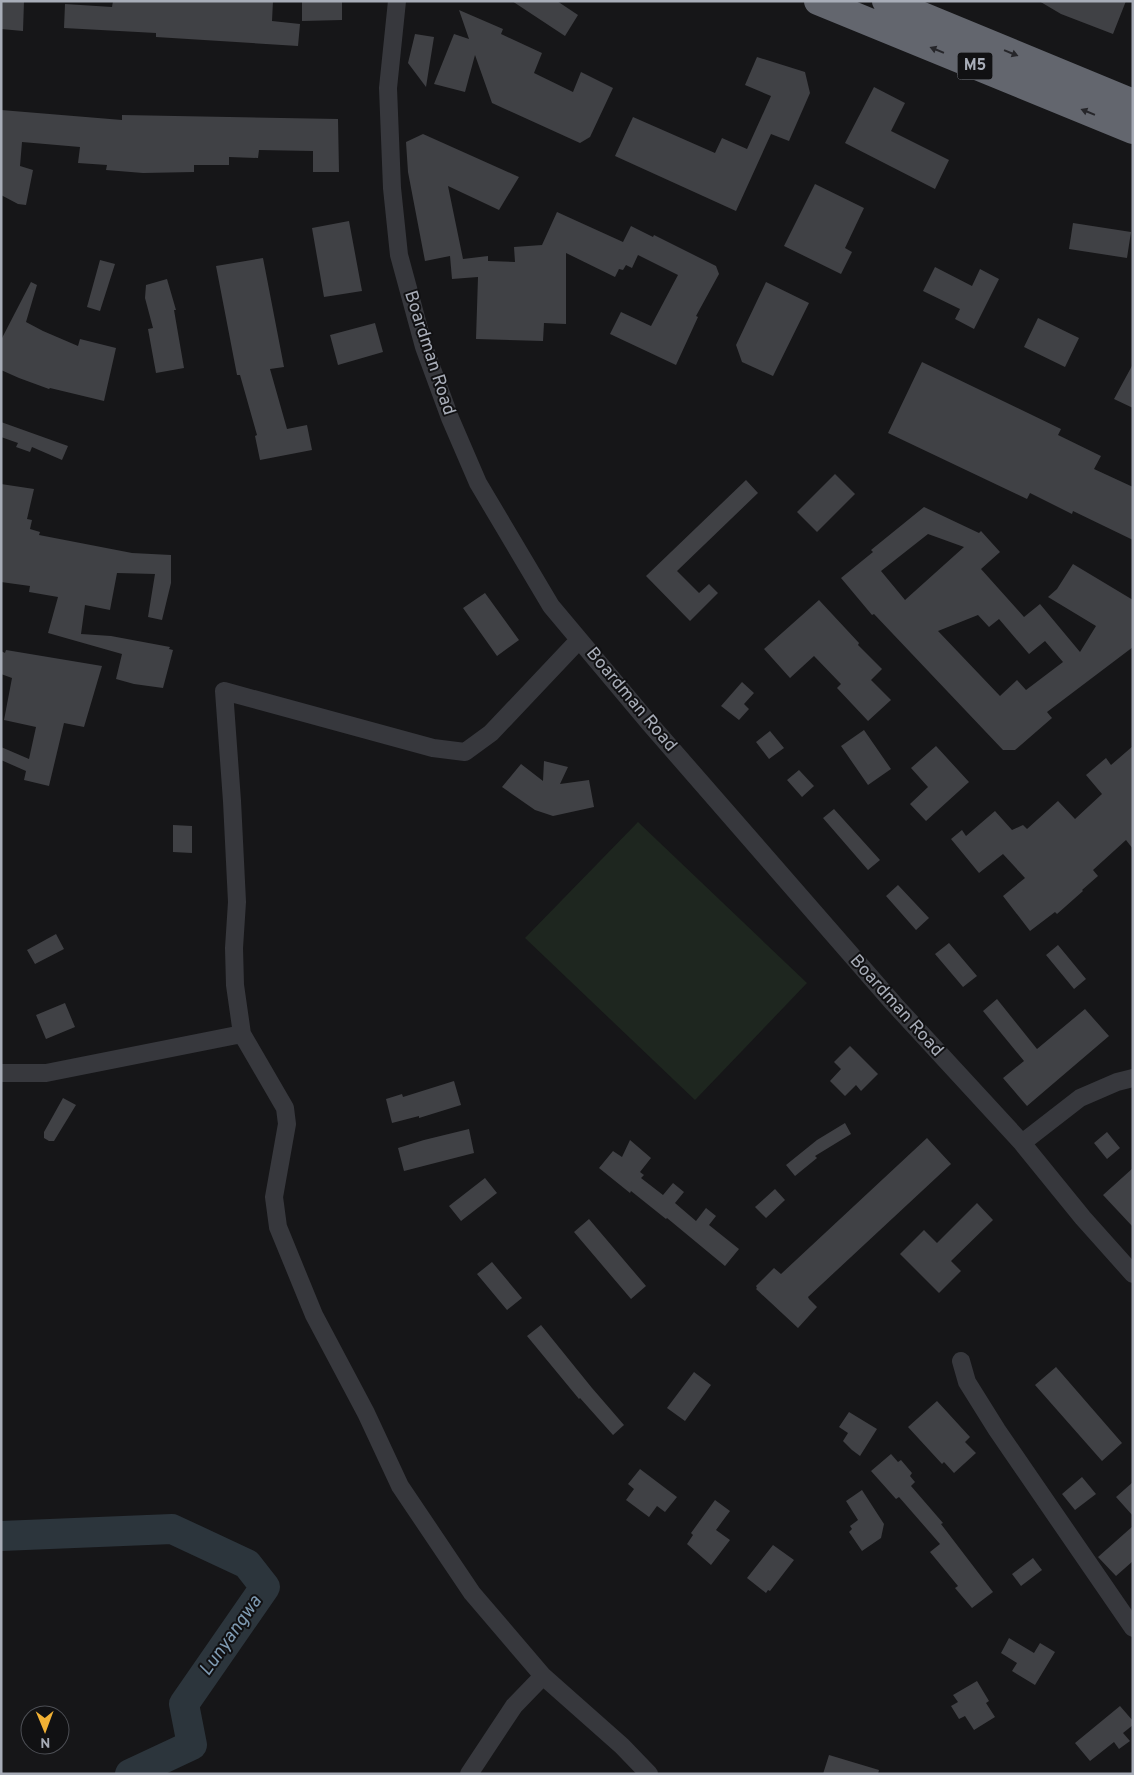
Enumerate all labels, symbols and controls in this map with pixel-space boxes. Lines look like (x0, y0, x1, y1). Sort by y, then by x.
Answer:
one-way arrow (930, 46, 944, 54)
one-way arrow (1004, 50, 1019, 58)
road number: M5 (958, 52, 992, 80)
one-way arrow (1080, 107, 1095, 115)
street label: Boardman Road (398, 288, 460, 418)
street label: Boardman Road (580, 643, 682, 757)
street label: Boardman Road (844, 950, 948, 1062)
water label: Lunyangwa (194, 1591, 268, 1681)
north arrow (20, 1705, 70, 1755)
text: N (40, 1733, 50, 1750)

